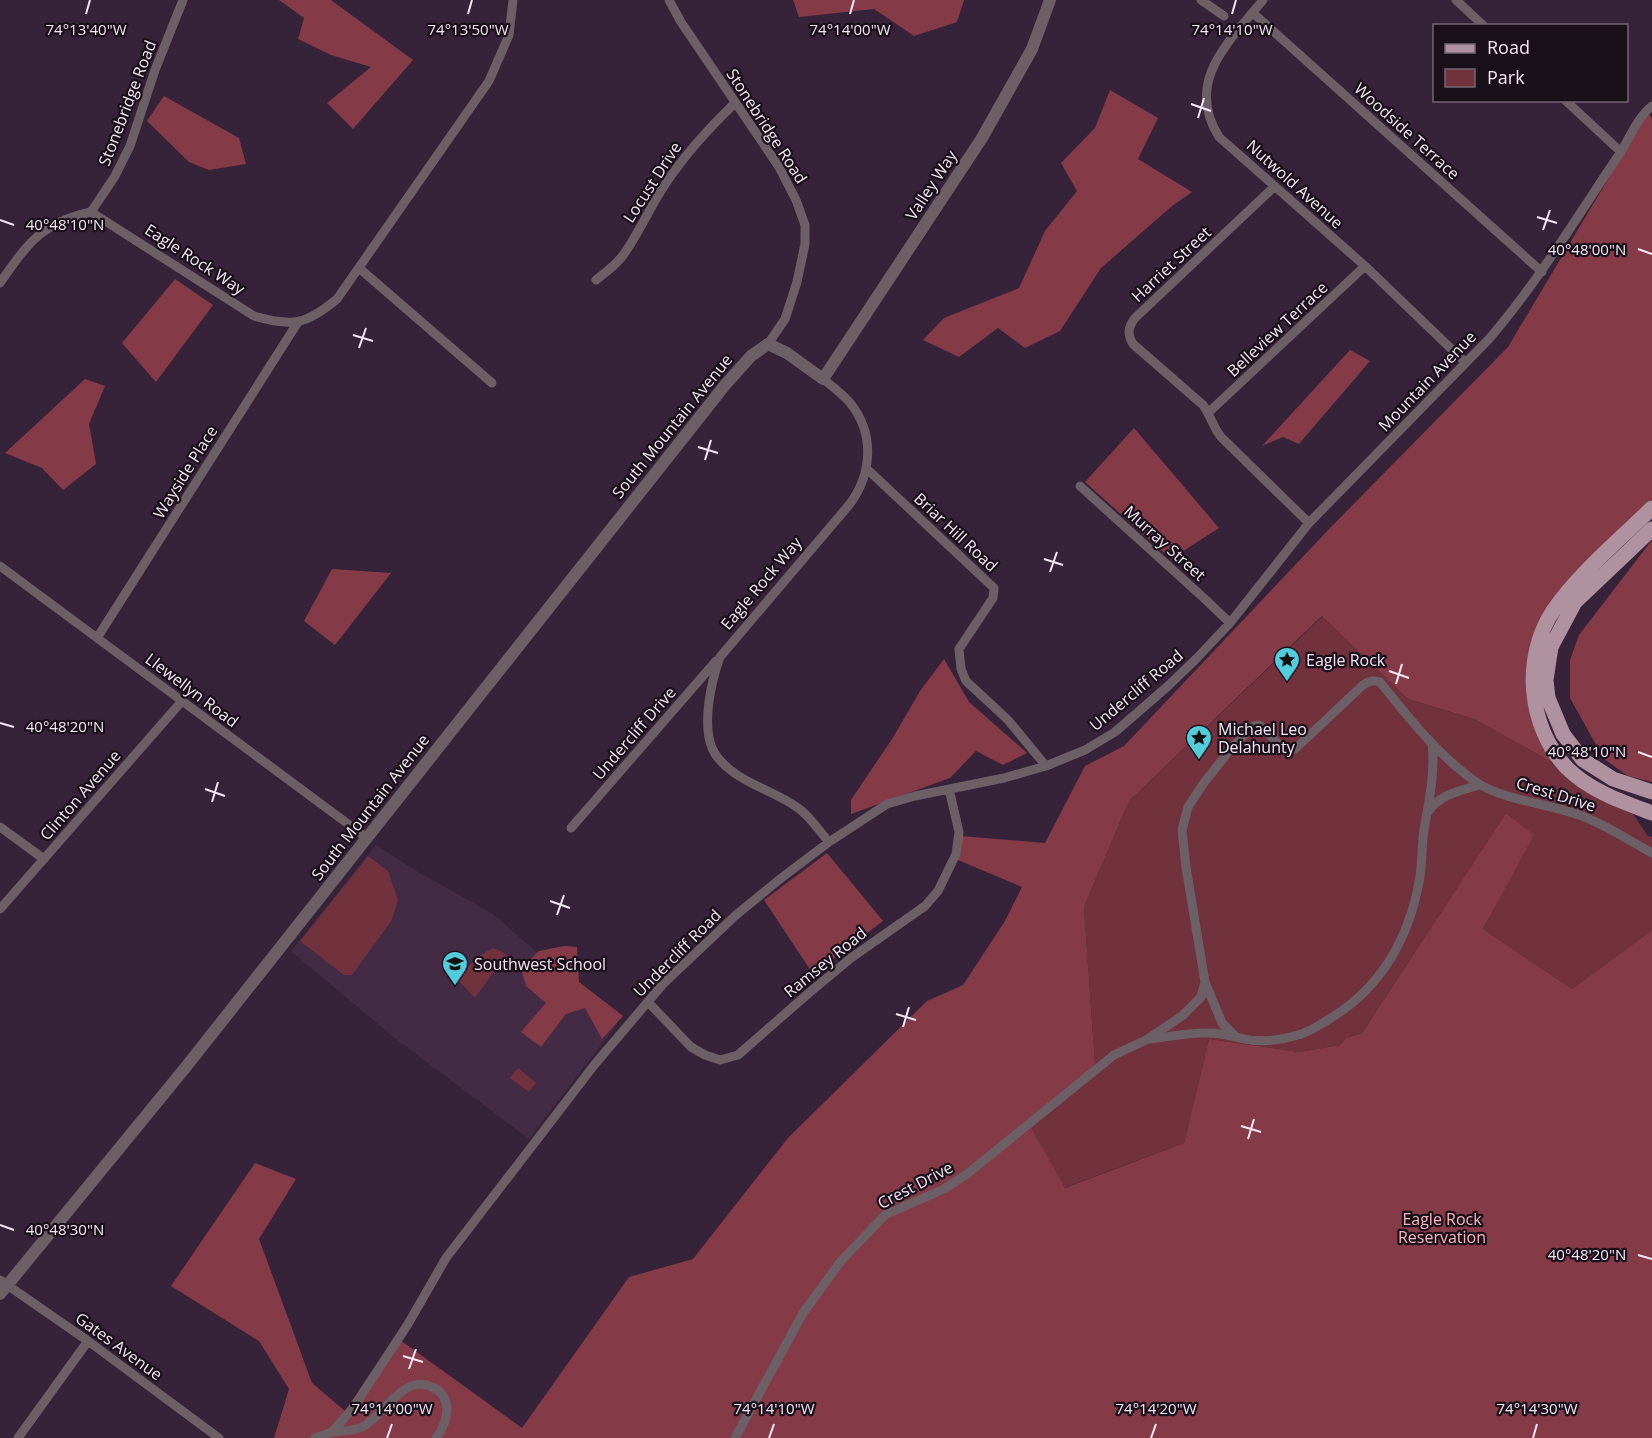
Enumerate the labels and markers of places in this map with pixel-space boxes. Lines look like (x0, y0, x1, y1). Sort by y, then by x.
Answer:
place icon: Eagle Rock (1272, 645, 1302, 683)
place label: Eagle Rock (1306, 649, 1386, 671)
place label: Michael Leo Delahunty (1218, 718, 1307, 758)
place icon: Michael Leo Delahunty (1184, 723, 1214, 761)
school or university icon: Southwest School (440, 949, 470, 987)
place label: Southwest School (474, 953, 606, 975)

